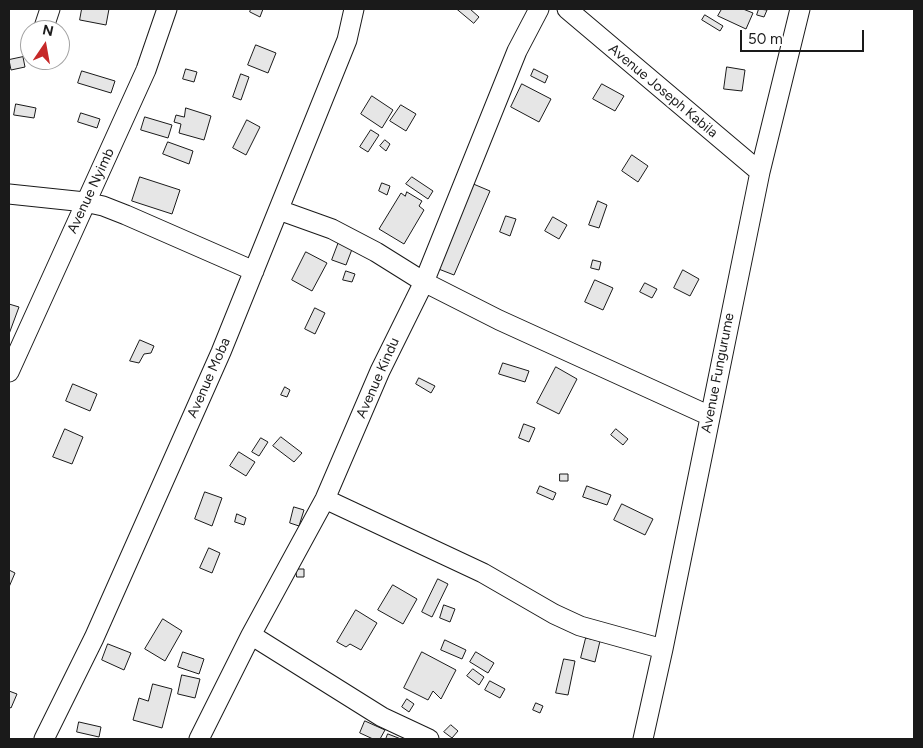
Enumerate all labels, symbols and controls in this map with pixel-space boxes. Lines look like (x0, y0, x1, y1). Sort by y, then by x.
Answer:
north arrow (20, 20, 70, 70)
scale bar (743, 20, 867, 52)
text: N (41, 21, 55, 40)
text: 50 m (748, 30, 783, 48)
street label: Avenue Joseph Kabila (605, 41, 721, 141)
street label: Avenue Nyimb (64, 146, 118, 236)
street label: Avenue Fungurume (698, 312, 738, 434)
street label: Avenue Moba (184, 335, 234, 421)
street label: Avenue Kindu (353, 335, 403, 421)

